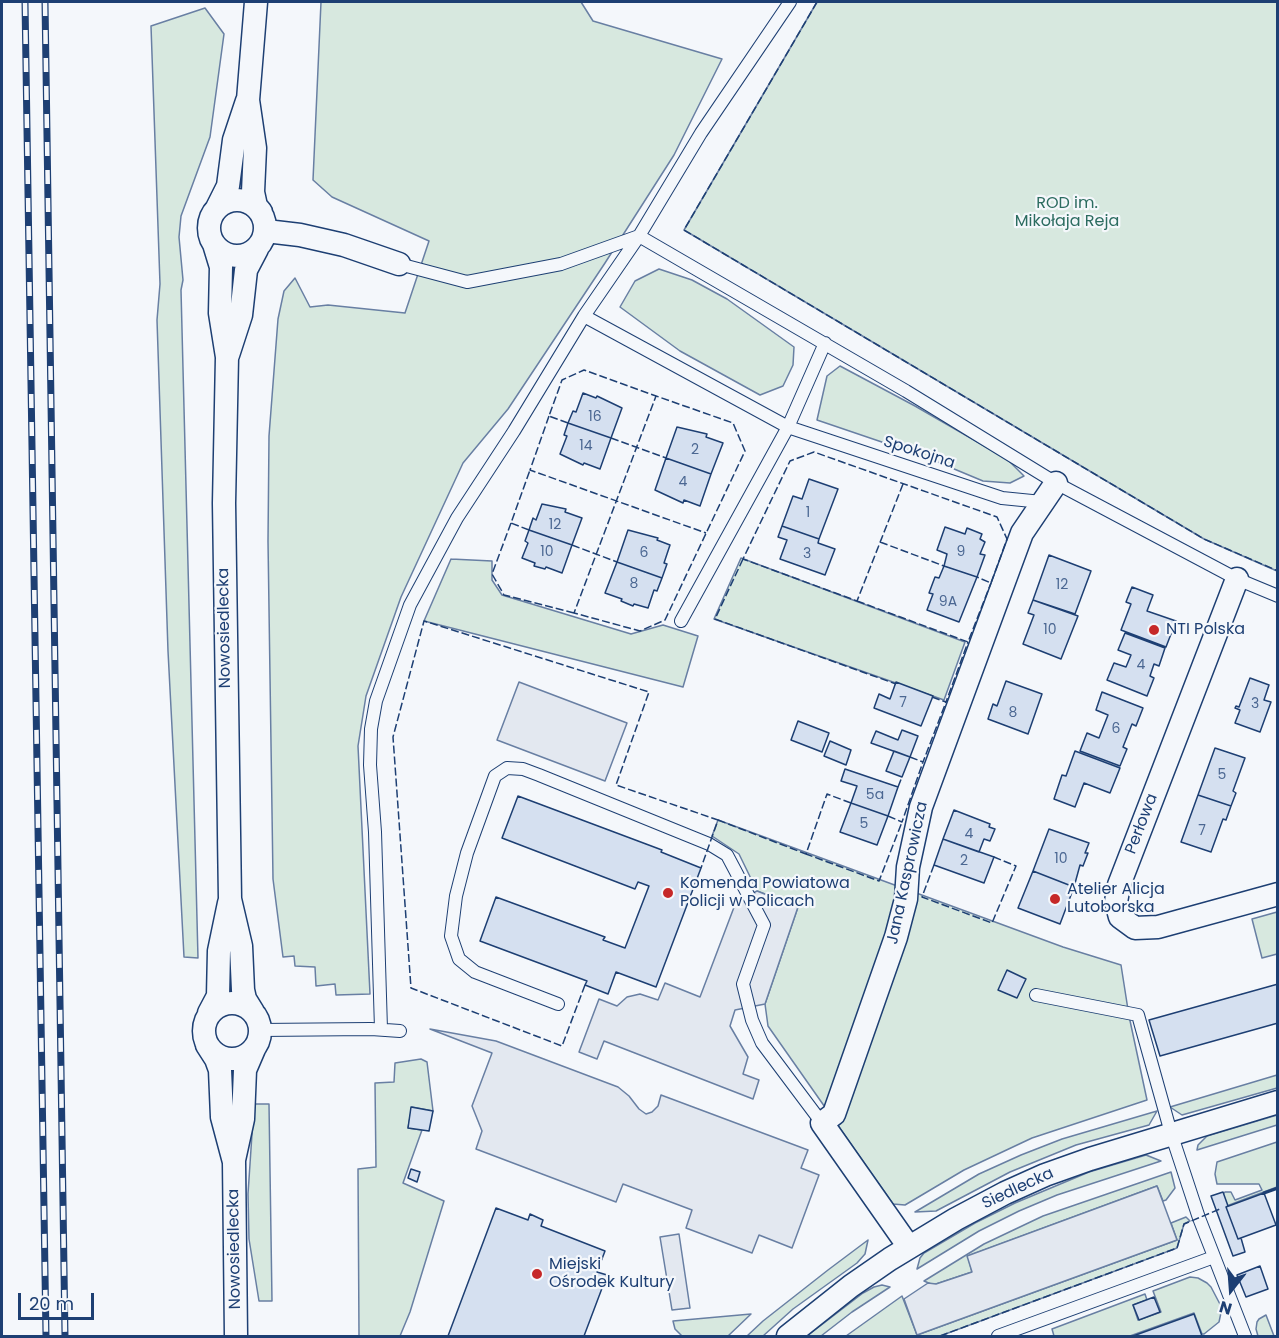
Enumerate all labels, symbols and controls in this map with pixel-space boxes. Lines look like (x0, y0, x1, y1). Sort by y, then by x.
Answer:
park label: ROD im. Mikołaja Reja (1015, 194, 1119, 232)
house number: 16 (588, 409, 602, 425)
street label: Spokojna (881, 432, 957, 474)
house number: 14 (579, 438, 593, 454)
house number: 2 (691, 442, 699, 458)
house number: 4 (679, 474, 687, 490)
house number: 1 (806, 505, 810, 521)
house number: 12 (549, 517, 561, 533)
house number: 10 (540, 544, 554, 560)
house number: 9 (957, 544, 965, 560)
house number: 6 (640, 545, 648, 561)
house number: 3 (803, 546, 811, 562)
street label: Nowosiedlecka (214, 568, 236, 688)
house number: 8 (630, 576, 638, 592)
house number: 12 (1056, 577, 1068, 593)
house number: 9A (939, 594, 957, 610)
place label: NTI Polska (1166, 620, 1245, 640)
house number: 10 (1043, 622, 1057, 638)
marker: NTI Polska (1147, 623, 1161, 637)
house number: 4 (1137, 657, 1145, 673)
house number: 7 (899, 695, 907, 711)
house number: 3 (1251, 696, 1259, 712)
house number: 8 (1009, 705, 1017, 721)
house number: 6 (1112, 721, 1120, 737)
house number: 5 (1218, 767, 1226, 783)
house number: 5a (866, 787, 884, 803)
street label: Perłowa (1122, 791, 1162, 857)
street label: Jana Kasprowicza (884, 800, 932, 946)
house number: 5 (860, 816, 868, 832)
house number: 7 (1198, 823, 1206, 839)
house number: 4 (965, 826, 973, 842)
house number: 10 (1054, 851, 1068, 867)
house number: 2 (960, 853, 968, 869)
place label: Komenda Powiatowa Policji w Policach (680, 874, 850, 912)
place label: Atelier Alicja Lutoborska (1067, 880, 1165, 918)
marker: Komenda Powiatowa Policji w Policach (661, 886, 675, 900)
marker: Atelier Alicja Lutoborska (1048, 892, 1062, 906)
street label: Siedlecka (979, 1164, 1057, 1214)
street label: Nowosiedlecka (224, 1189, 246, 1309)
place label: Miejski Ośrodek Kultury (549, 1255, 674, 1293)
north arrow (1201, 1260, 1261, 1320)
marker: Miejski Ośrodek Kultury (530, 1267, 544, 1281)
scale bar (21, 1281, 98, 1319)
text: 20 m (29, 1291, 74, 1316)
text: N (1216, 1295, 1235, 1320)

